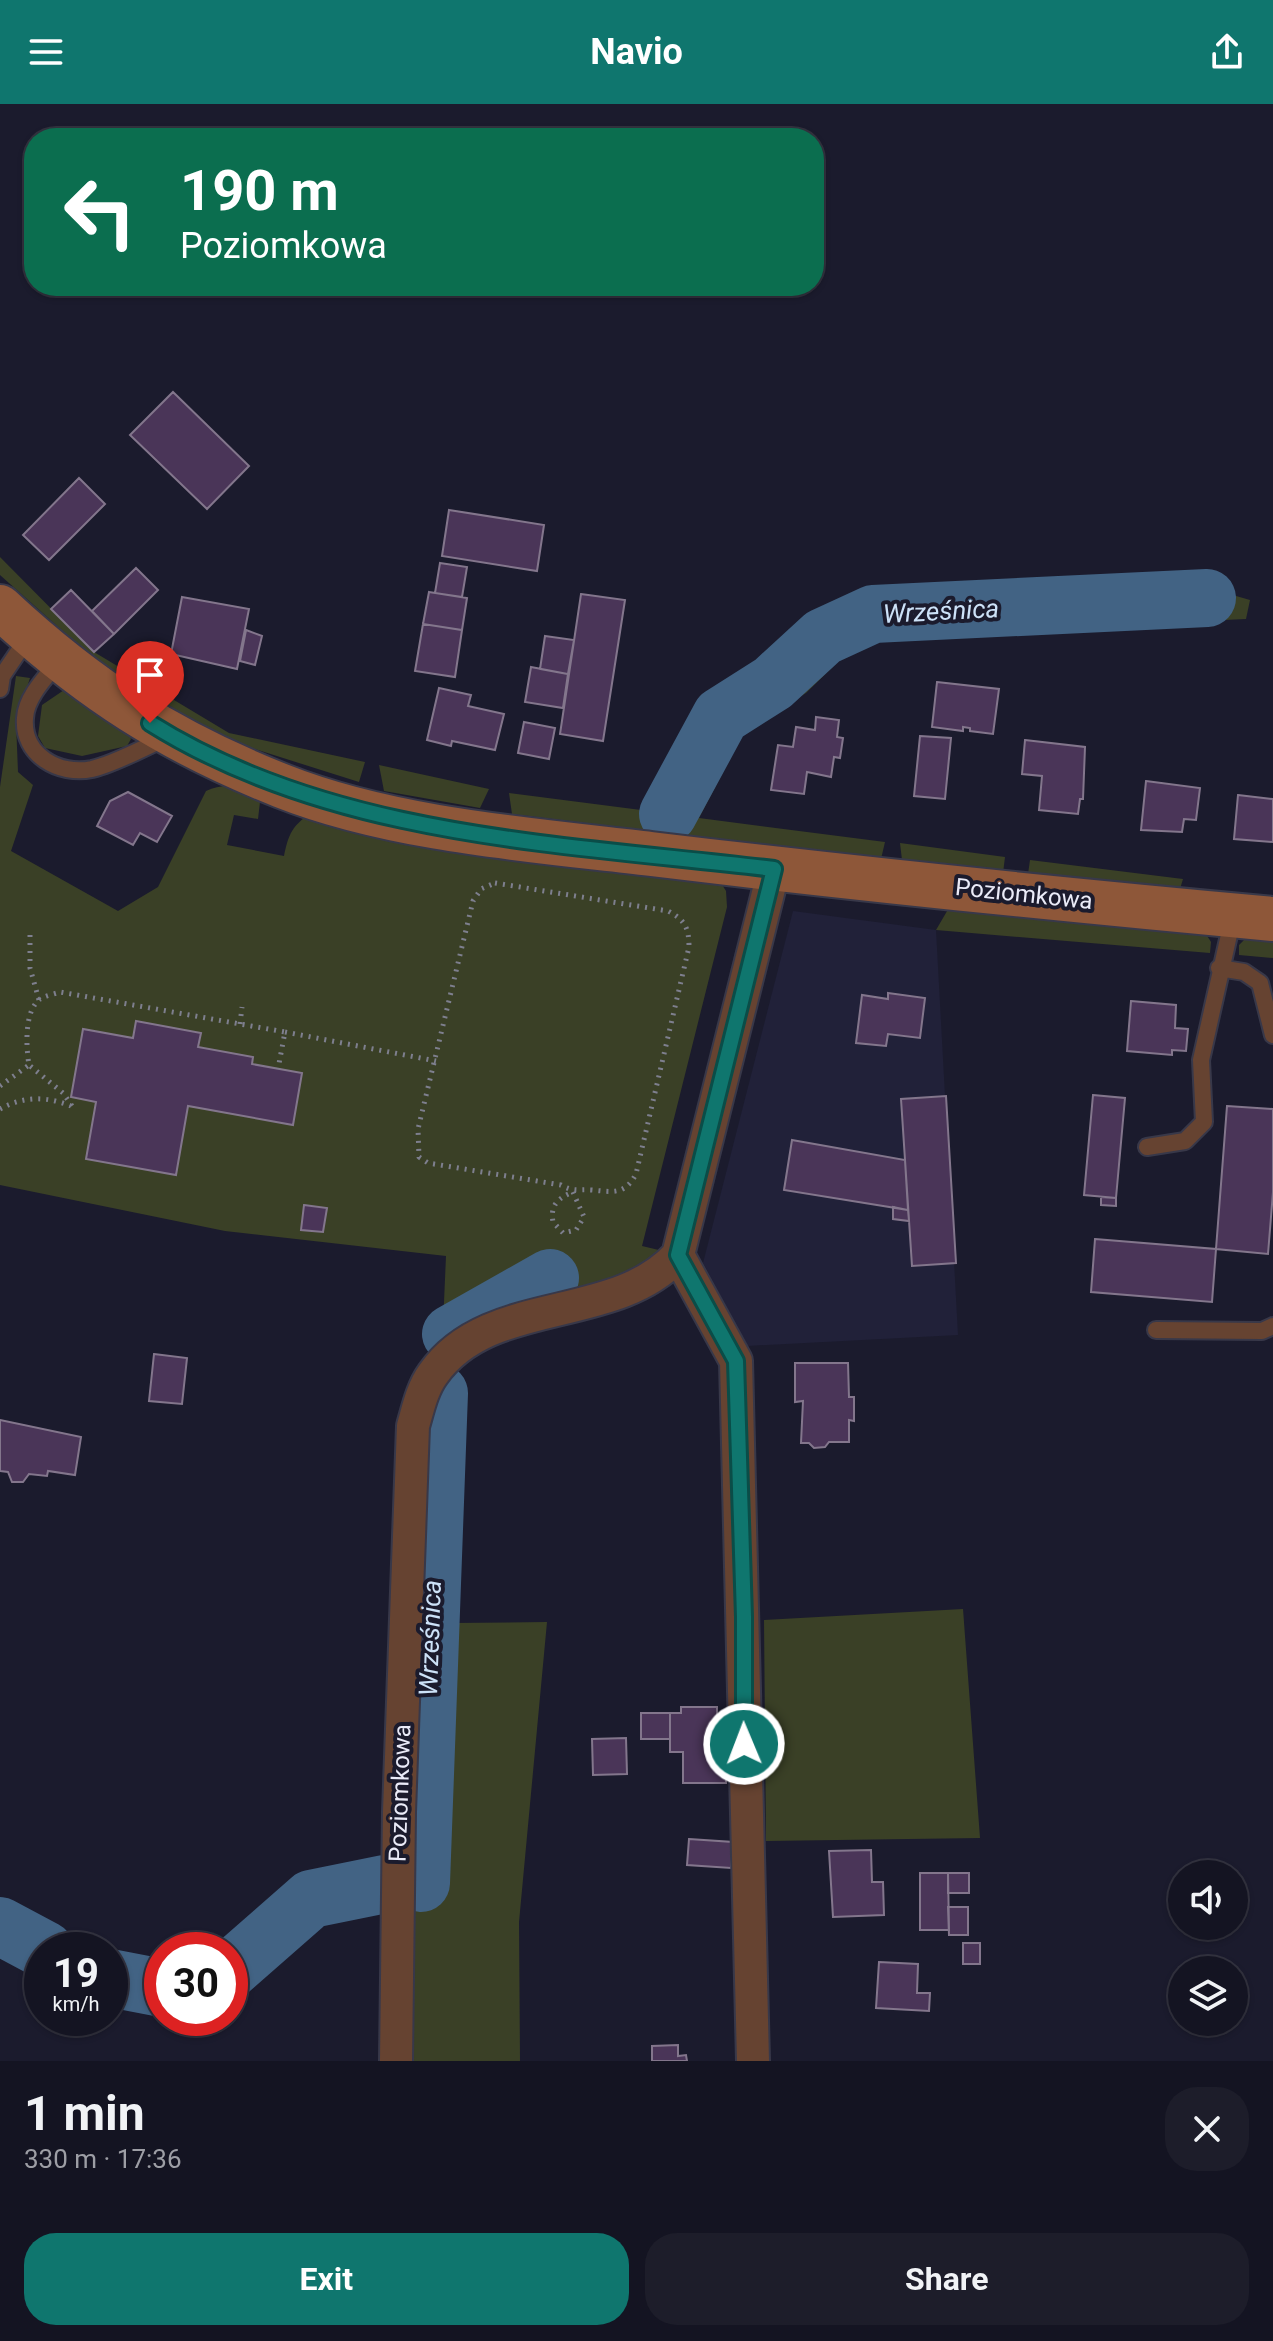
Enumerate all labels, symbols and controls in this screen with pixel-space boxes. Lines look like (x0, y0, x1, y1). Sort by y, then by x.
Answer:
icon: menu (24, 30, 68, 74)
icon: share (1205, 30, 1249, 74)
text: Navio (590, 31, 683, 73)
text: 190 m (180, 158, 339, 224)
icon: left (48, 160, 152, 264)
text: Poziomkowa (180, 225, 387, 267)
water label: Wrześnica (882, 593, 1000, 629)
pin (116, 641, 184, 723)
icon: arrive (128, 653, 172, 697)
street label: Poziomkowa (954, 873, 1094, 915)
water label: Wrześnica (413, 1579, 447, 1697)
position arrow (702, 1702, 786, 1786)
street label: Poziomkowa (384, 1724, 416, 1862)
map controls (1168, 1860, 1248, 2036)
button: sound (1168, 1860, 1248, 1940)
speed limit sign: 30 (144, 1932, 248, 2036)
text: 19 (53, 1950, 99, 1997)
button: layers (1168, 1956, 1248, 2036)
text: km/h (53, 1992, 99, 2016)
text: 1 min (24, 2085, 145, 2142)
button: close (1165, 2087, 1249, 2171)
text: 330 m · 17:36 (24, 2144, 182, 2174)
button: Exit (24, 2233, 629, 2325)
button: Share (645, 2233, 1249, 2325)

